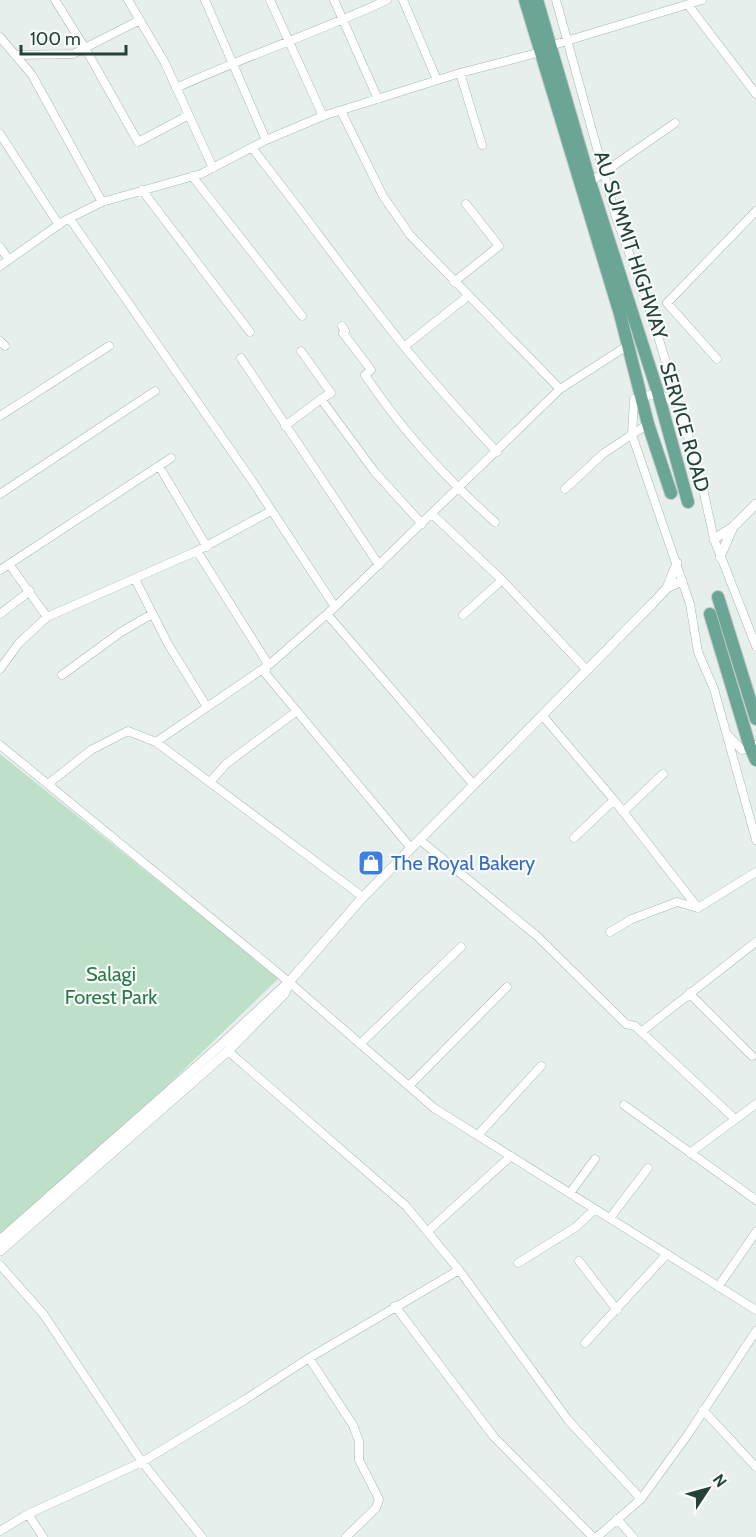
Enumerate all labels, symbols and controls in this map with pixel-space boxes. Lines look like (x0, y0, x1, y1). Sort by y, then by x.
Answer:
scale bar (21, 18, 126, 56)
text: 100 m (30, 28, 81, 50)
street label: AU SUMMIT HIGHWAY (589, 148, 673, 343)
street label: SERVICE ROAD (655, 359, 715, 495)
shop icon: The Royal Bakery (356, 848, 386, 878)
place label: The Royal Bakery (391, 851, 535, 875)
park label: Salagi Forest Park (65, 962, 157, 1009)
north arrow (678, 1459, 738, 1519)
text: N (709, 1470, 731, 1491)

